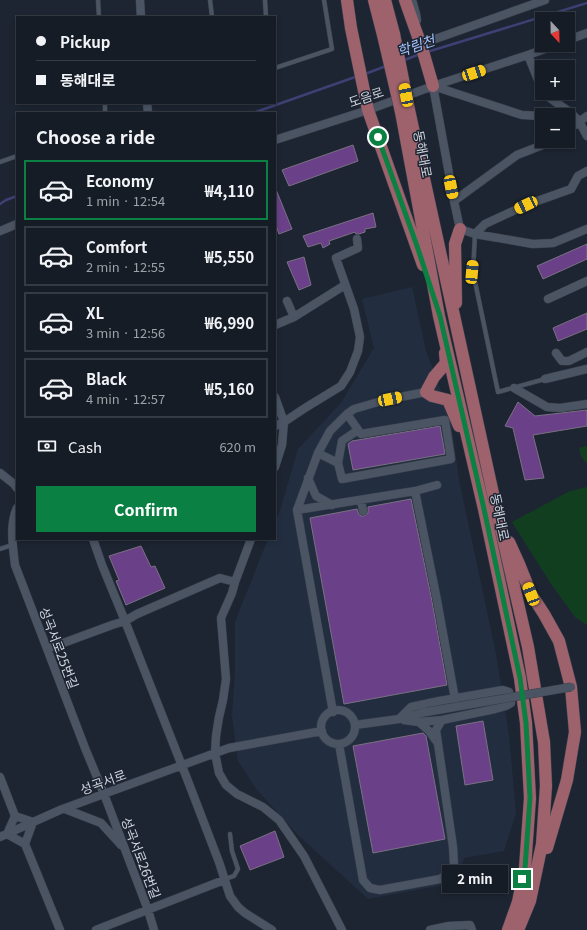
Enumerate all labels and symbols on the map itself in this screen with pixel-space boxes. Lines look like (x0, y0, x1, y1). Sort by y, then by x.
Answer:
north arrow (535, 12, 575, 52)
water label: 학림천 (394, 29, 438, 61)
car (461, 64, 487, 82)
street label: 도음로 (346, 82, 386, 111)
car (398, 82, 414, 108)
route start (369, 128, 387, 146)
street label: 동해대로 (410, 129, 437, 179)
car (443, 174, 459, 200)
car (513, 194, 539, 216)
car (465, 260, 479, 284)
car (377, 391, 403, 407)
street label: 동해대로 (486, 492, 515, 542)
car (521, 581, 541, 607)
street label: 성곡서로25번길 (35, 604, 84, 691)
street label: 성곡서로 (77, 764, 129, 799)
street label: 성곡서로26번길 (117, 814, 166, 901)
callout: 2 min (442, 865, 508, 893)
route end (513, 870, 531, 888)

